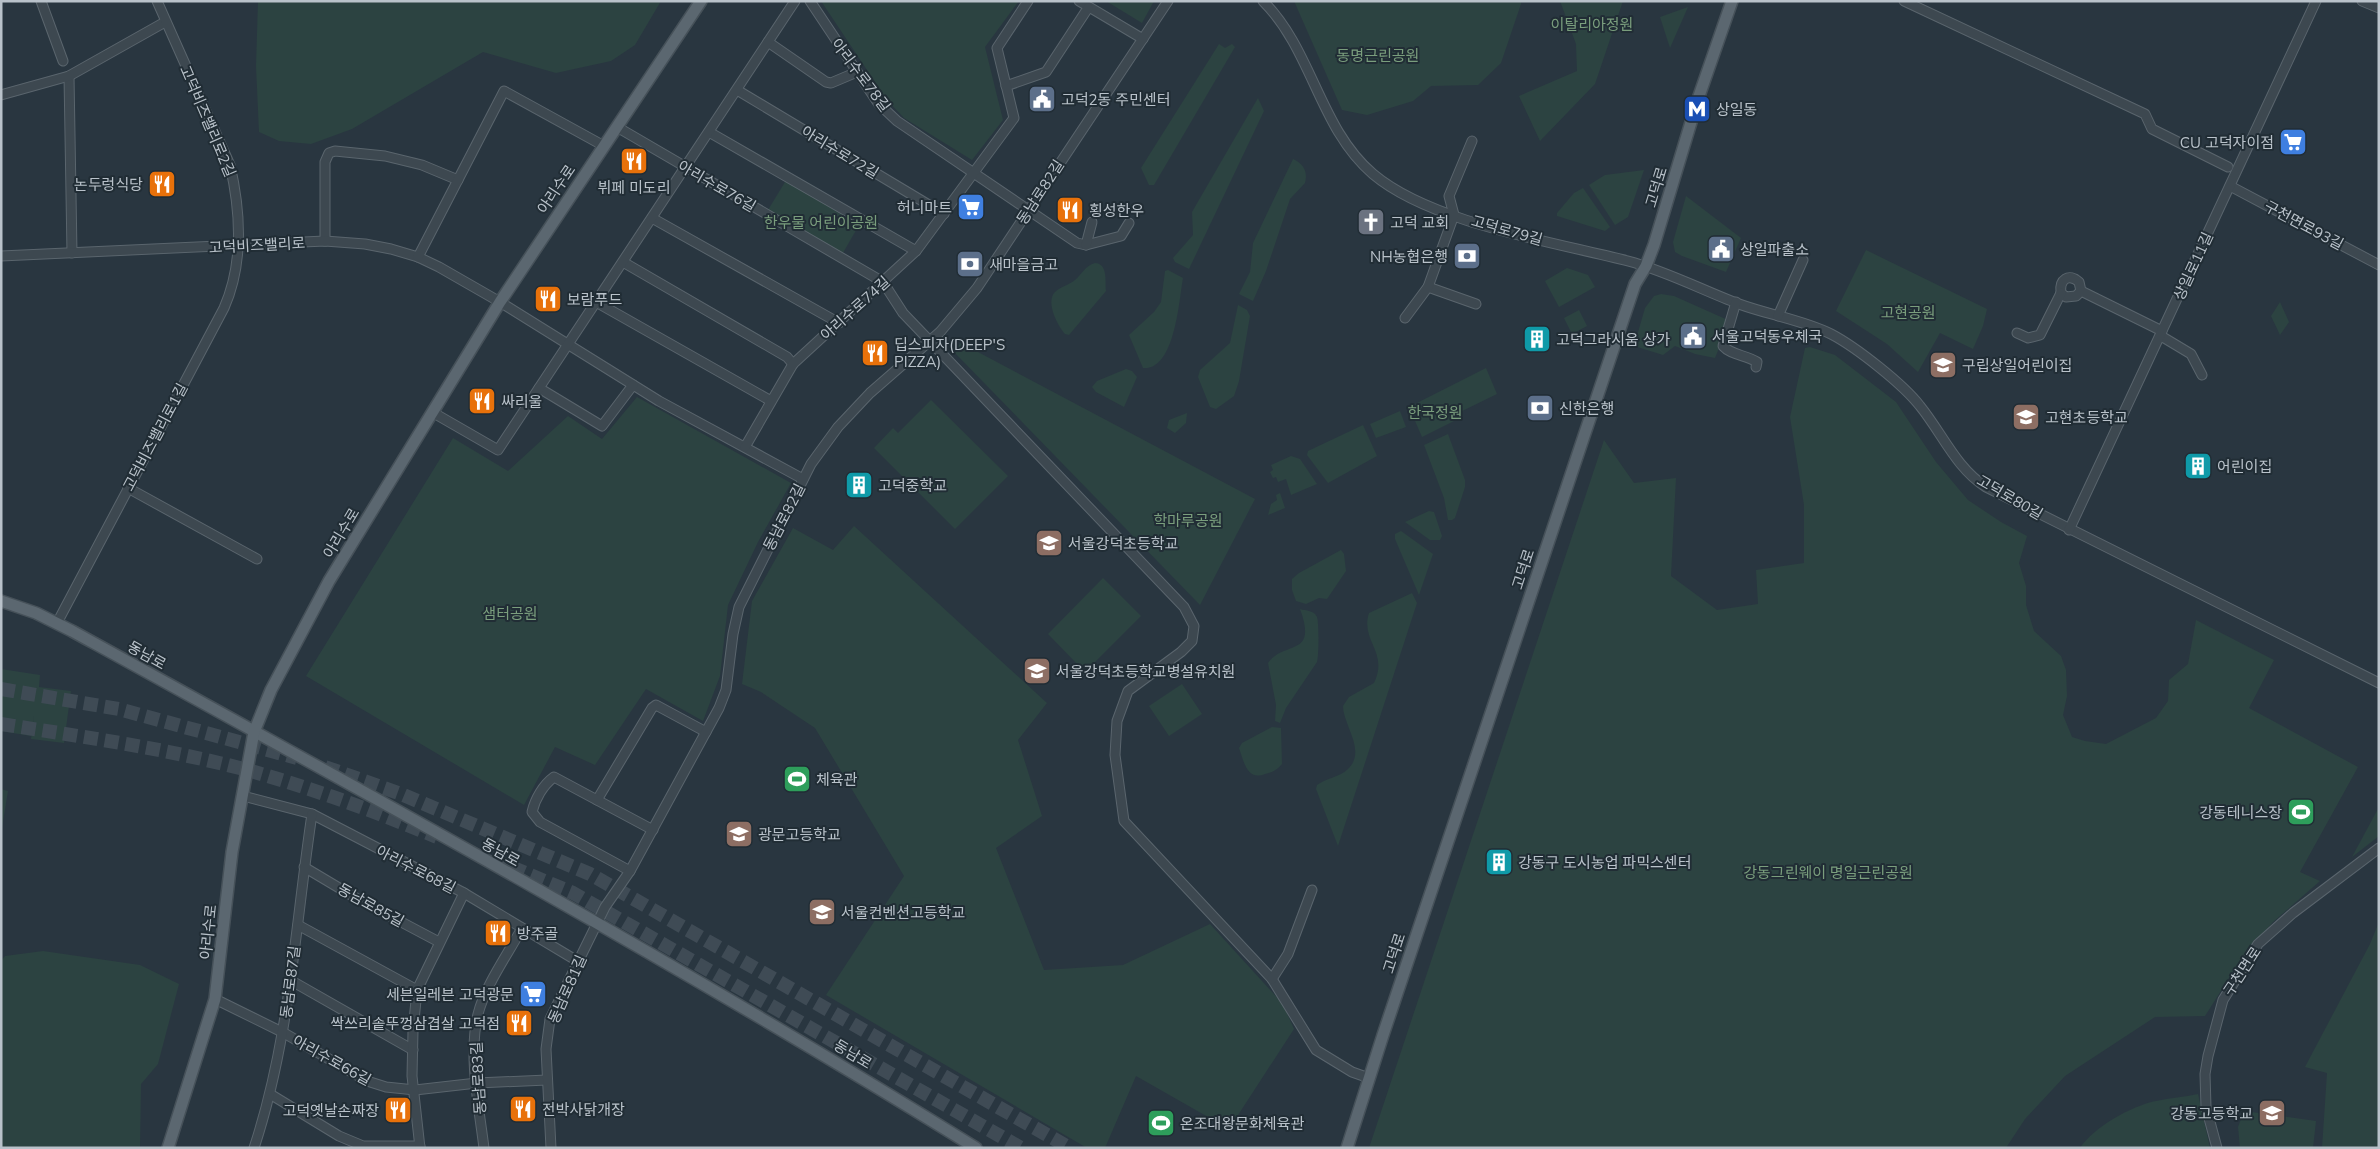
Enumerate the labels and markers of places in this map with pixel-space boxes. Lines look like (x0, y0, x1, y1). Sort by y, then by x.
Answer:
public building icon: 고덕2동 주민센터 (1027, 84, 1057, 114)
place label: 고덕2동 주민센터 (1061, 90, 1171, 109)
metro station icon: 상일동 (1682, 94, 1712, 124)
place label: 상일동 (1716, 100, 1757, 119)
supermarket icon: CU 고덕자이점 (2278, 127, 2308, 157)
place label: CU 고덕자이점 (2180, 133, 2274, 152)
restaurant icon: 뷔페 미도리 (619, 146, 649, 176)
restaurant icon: 논두렁식당 (147, 169, 177, 199)
place label: 논두렁식당 (74, 175, 143, 194)
place label: 뷔페 미도리 (598, 178, 670, 197)
supermarket icon: 허니마트 (956, 192, 986, 222)
restaurant icon: 횡성한우 (1055, 195, 1085, 225)
place label: 허니마트 (897, 198, 952, 217)
place label: 횡성한우 (1089, 201, 1144, 220)
church icon: 고덕 교회 (1356, 207, 1386, 237)
place label: 고덕 교회 (1390, 213, 1449, 232)
public building icon: 상일파출소 (1706, 234, 1736, 264)
place label: 상일파출소 (1740, 240, 1809, 259)
bank icon: NH농협은행 (1452, 241, 1482, 271)
place label: NH농협은행 (1370, 247, 1448, 266)
bank icon: 새마을금고 (955, 249, 985, 279)
place label: 새마을금고 (989, 255, 1058, 274)
restaurant icon: 보람푸드 (533, 284, 563, 314)
place label: 보람푸드 (567, 290, 622, 309)
public building icon: 서울고덕동우체국 (1678, 321, 1708, 351)
building icon: 고덕그라시움 상가 (1522, 324, 1552, 354)
place label: 서울고덕동우체국 (1712, 327, 1822, 346)
place label: 고덕그라시움 상가 (1556, 330, 1671, 349)
place label: 딥스피자(DEEP'S PIZZA) (894, 335, 1005, 371)
restaurant icon: 딥스피자(DEEP'S PIZZA) (860, 338, 890, 368)
school or university icon: 구립상일어린이집 (1928, 350, 1958, 380)
place label: 구립상일어린이집 (1962, 356, 2072, 375)
restaurant icon: 싸리울 (467, 386, 497, 416)
place label: 싸리울 (501, 392, 542, 411)
bank icon: 신한은행 (1525, 393, 1555, 423)
place label: 신한은행 (1559, 399, 1614, 418)
school or university icon: 고현초등학교 (2011, 402, 2041, 432)
place label: 고현초등학교 (2045, 408, 2128, 427)
building icon: 어린이집 (2183, 451, 2213, 481)
place label: 어린이집 (2217, 457, 2272, 476)
building icon: 고덕중학교 (844, 470, 874, 500)
place label: 고덕중학교 (878, 476, 947, 495)
school or university icon: 서울강덕초등학교 (1034, 528, 1064, 558)
place label: 서울강덕초등학교 (1068, 534, 1178, 553)
school or university icon: 서울강덕초등학교병설유치원 (1022, 656, 1052, 686)
place label: 서울강덕초등학교병설유치원 (1056, 662, 1235, 681)
sports icon: 체육관 (782, 764, 812, 794)
place label: 체육관 (816, 770, 858, 789)
sports icon: 강동테니스장 (2286, 797, 2316, 827)
place label: 강동테니스장 (2199, 803, 2282, 822)
school or university icon: 광문고등학교 (724, 819, 754, 849)
place label: 광문고등학교 (758, 825, 841, 844)
building icon: 강동구 도시농업 파믹스센터 (1484, 847, 1514, 877)
place label: 강동구 도시농업 파믹스센터 (1518, 853, 1691, 872)
school or university icon: 서울컨벤션고등학교 (807, 897, 837, 927)
place label: 서울컨벤션고등학교 (841, 903, 965, 922)
restaurant icon: 방주골 (483, 918, 513, 948)
place label: 방주골 (517, 924, 558, 943)
supermarket icon: 세븐일레븐 고덕광문 (518, 979, 548, 1009)
place label: 세븐일레븐 고덕광문 (386, 985, 514, 1004)
restaurant icon: 싹쓰리솥뚜껑삼겹살 고덕점 (504, 1008, 534, 1038)
place label: 싹쓰리솥뚜껑삼겹살 고덕점 (330, 1014, 500, 1033)
restaurant icon: 전박사닭개장 (508, 1094, 538, 1124)
restaurant icon: 고덕옛날손짜장 (383, 1095, 413, 1125)
school or university icon: 강동고등학교 (2257, 1098, 2287, 1128)
place label: 전박사닭개장 (542, 1100, 625, 1119)
place label: 고덕옛날손짜장 (282, 1101, 379, 1120)
place label: 강동고등학교 (2170, 1104, 2253, 1123)
sports icon: 온조대왕문화체육관 (1146, 1108, 1176, 1138)
place label: 온조대왕문화체육관 (1180, 1114, 1304, 1133)

